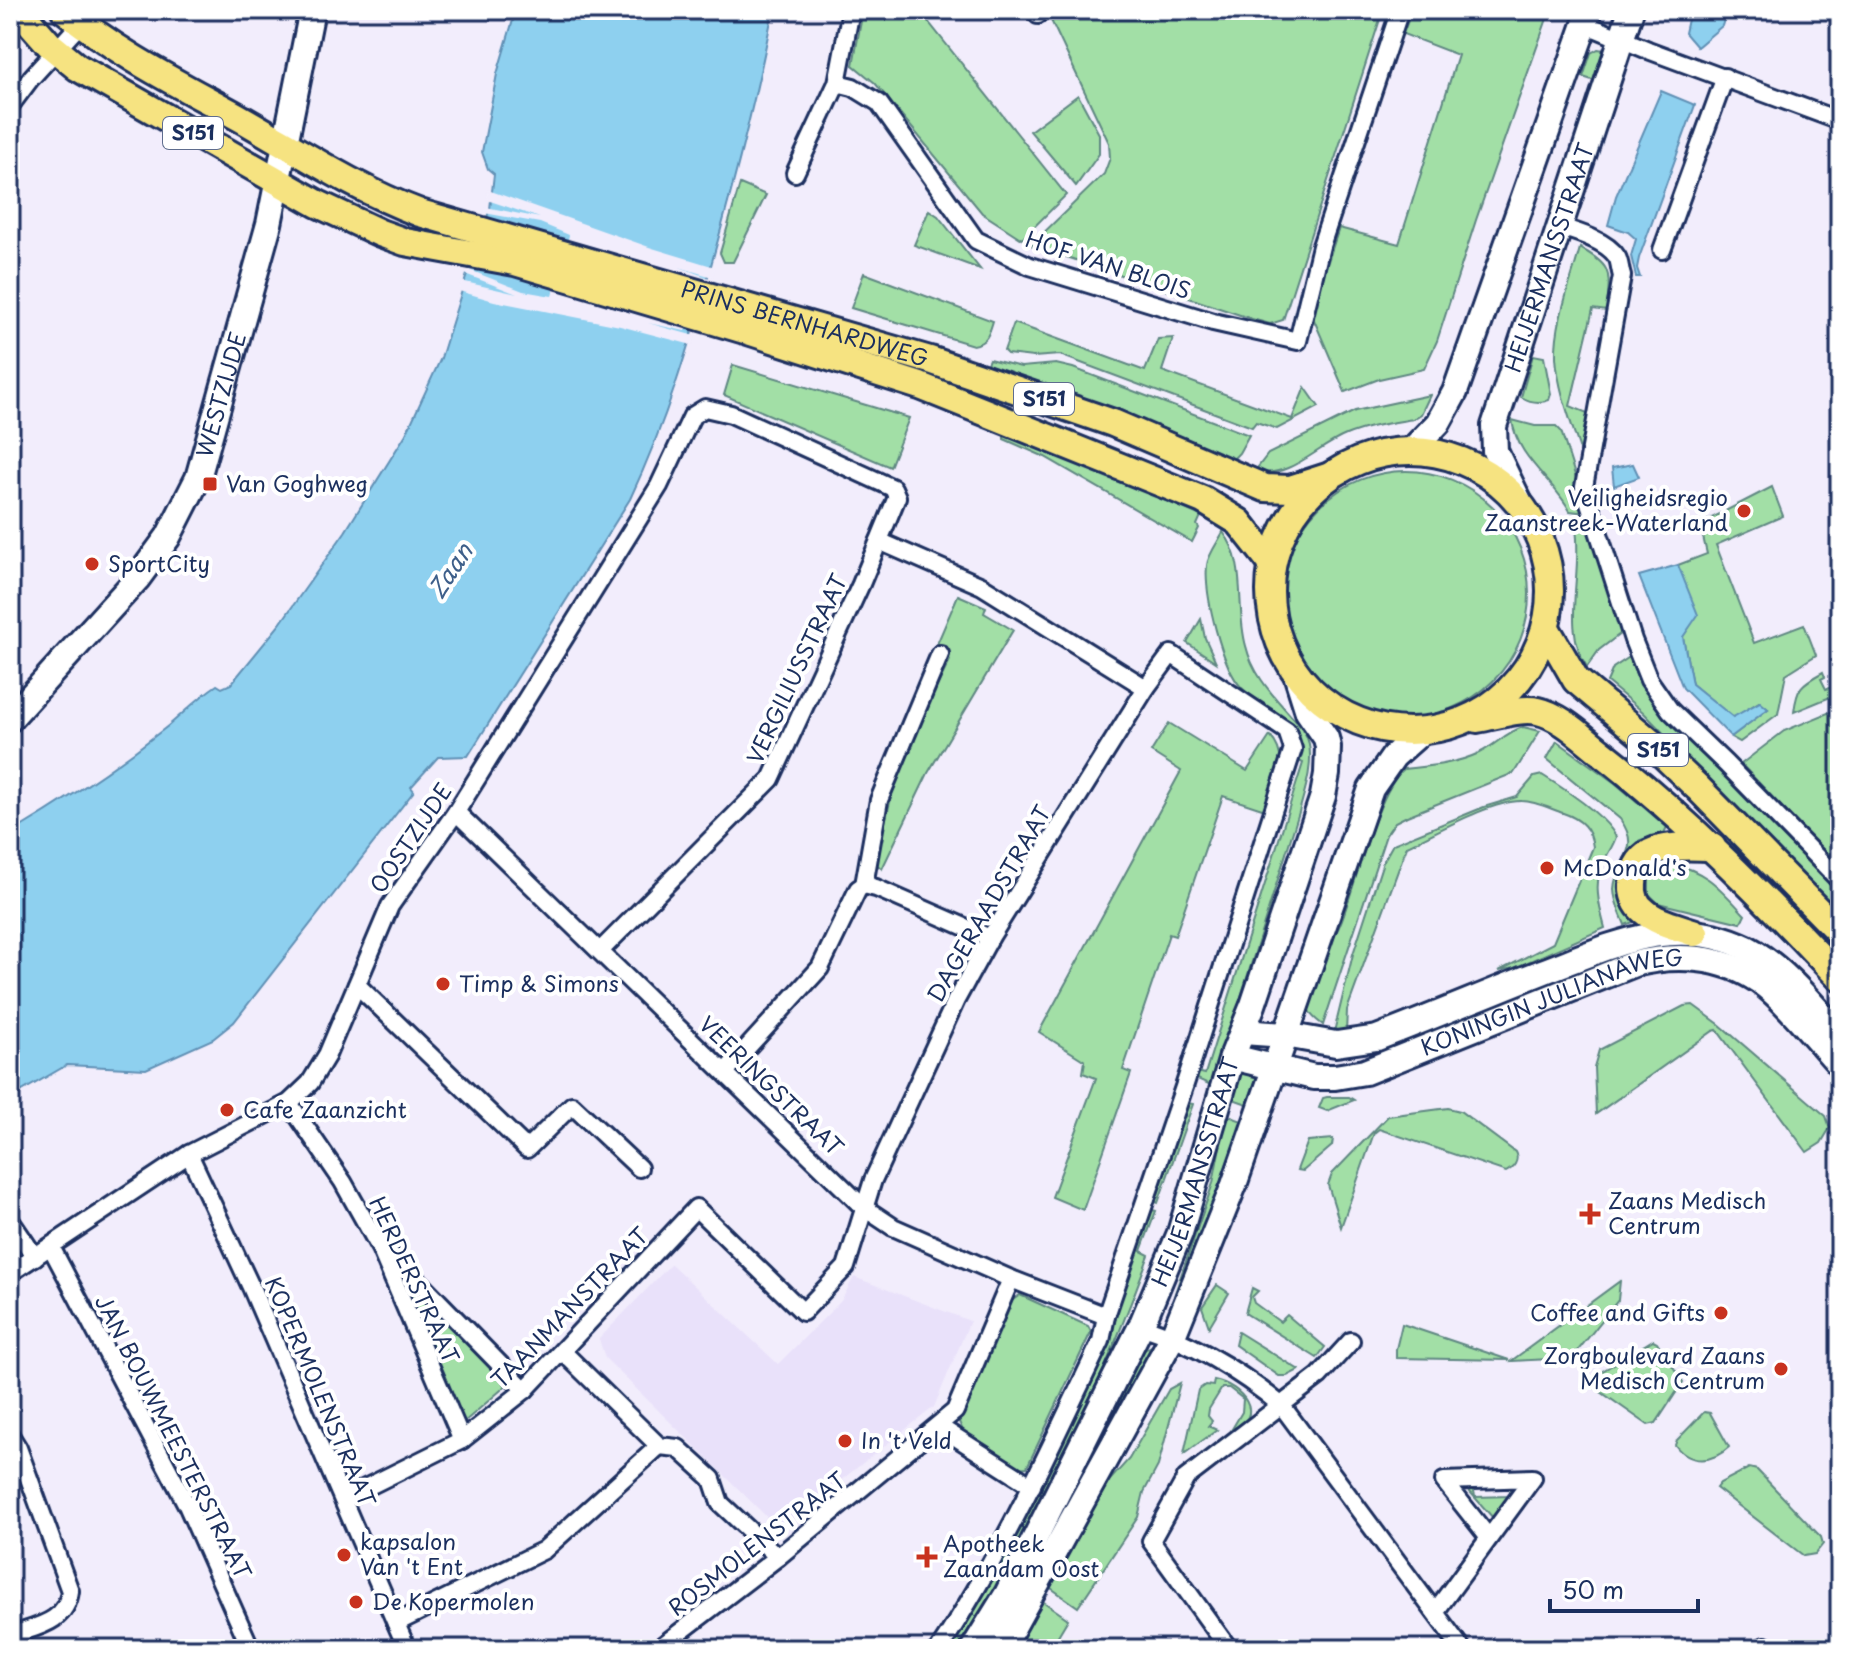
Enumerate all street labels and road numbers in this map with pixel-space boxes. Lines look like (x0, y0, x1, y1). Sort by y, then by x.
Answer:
road number: S151 (163, 117, 223, 149)
street label: HEIJERMANSSTRAAT (1495, 139, 1601, 376)
street label: HOF VAN BLOIS (1021, 221, 1195, 306)
street label: PRINS BERNHARDWEG (677, 271, 933, 374)
street label: WESTZIJDE (187, 328, 253, 461)
road number: S151 (1014, 383, 1074, 415)
street label: VERGILIUSSTRAAT (737, 568, 854, 769)
road number: S151 (1628, 734, 1688, 766)
street label: OOSTZIJDE (361, 775, 459, 899)
street label: DAGERAADSTRAAT (918, 798, 1058, 1008)
street label: KONINGIN JULIANAWEG (1415, 940, 1683, 1063)
street label: VEERINGSTRAAT (692, 1007, 852, 1163)
street label: HEIJERMANSSTRAAT (1141, 1053, 1246, 1291)
street label: HERDERSTRAAT (362, 1191, 469, 1369)
street label: TAANMANSTRAAT (483, 1219, 655, 1395)
street label: KOPERMOLENSTRAAT (258, 1271, 385, 1512)
street label: JAN BOUWMEESTERSTRAAT (88, 1288, 261, 1584)
street label: ROSMOLENSTRAAT (660, 1463, 852, 1623)

